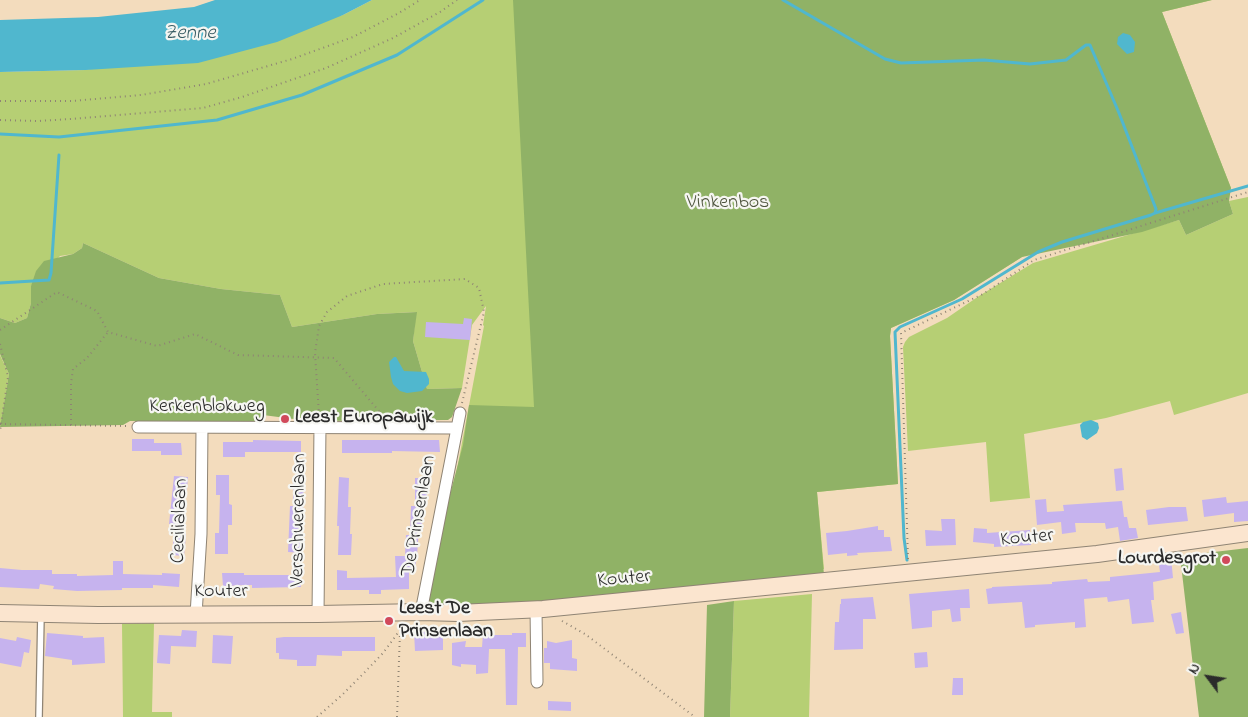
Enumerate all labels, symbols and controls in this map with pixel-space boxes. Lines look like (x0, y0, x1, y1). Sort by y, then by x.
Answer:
water label: Zenne (164, 22, 216, 48)
park label: Vinkenbos (687, 192, 769, 216)
street label: Kerkenblokweg (149, 396, 265, 420)
place label: Leest Europawijk (295, 407, 433, 431)
marker: Leest Europawijk (279, 413, 291, 425)
street label: Verschuerenlaan (287, 453, 313, 587)
street label: De Prinsenlaan (398, 454, 442, 578)
street label: Cecilialaan (168, 478, 194, 564)
street label: Kouter (999, 525, 1055, 553)
place label: Lourdesgrot (1118, 548, 1216, 572)
marker: Lourdesgrot (1220, 554, 1232, 566)
street label: Kouter (596, 566, 652, 594)
street label: Kouter (194, 581, 248, 605)
place label: Leest De Prinsenlaan (399, 598, 493, 645)
marker: Leest De Prinsenlaan (383, 615, 395, 627)
north arrow (1183, 652, 1233, 702)
text: N (1183, 660, 1206, 678)

